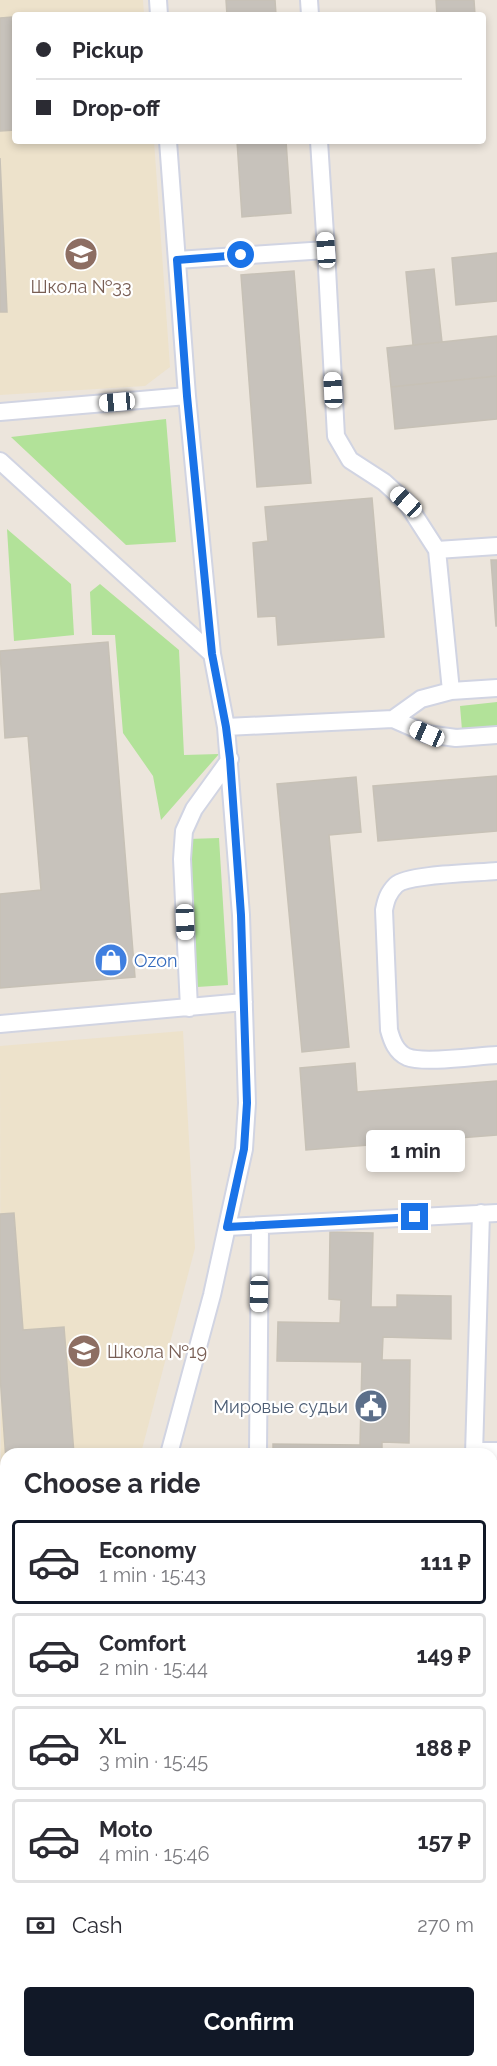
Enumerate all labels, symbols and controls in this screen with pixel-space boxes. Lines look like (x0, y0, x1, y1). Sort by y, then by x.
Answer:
text: Pickup (72, 37, 144, 63)
text: Drop-off (72, 95, 160, 121)
car (316, 231, 336, 269)
school or university icon: Школа №33 (63, 236, 99, 272)
route start (227, 241, 254, 268)
place label: Школа №33 (30, 276, 132, 297)
car (323, 372, 343, 408)
car (98, 391, 136, 413)
car (387, 483, 425, 521)
car (407, 718, 447, 750)
car (175, 904, 195, 940)
shop icon: Ozon (93, 942, 129, 978)
place label: Ozon (134, 950, 177, 971)
callout: 1 min (366, 1130, 464, 1172)
text: 1 min (390, 1139, 441, 1163)
route end (401, 1203, 428, 1230)
car (250, 1276, 268, 1312)
school or university icon: Школа №19 (66, 1333, 102, 1369)
place label: Школа №19 (107, 1341, 207, 1362)
public building icon: Мировые судьи (353, 1388, 389, 1424)
place label: Мировые судьи (213, 1396, 348, 1417)
text: Choose a ride (24, 1468, 200, 1499)
icon: car (27, 1535, 81, 1589)
text: Economy (99, 1537, 197, 1563)
text: 111 ₽ (420, 1549, 471, 1575)
text: 1 min · 15:43 (99, 1563, 206, 1587)
icon: car (27, 1628, 81, 1682)
text: Comfort (99, 1630, 186, 1656)
text: 149 ₽ (417, 1642, 471, 1668)
text: 2 min · 15:44 (99, 1656, 208, 1680)
icon: car (27, 1721, 81, 1775)
text: XL (99, 1723, 126, 1749)
text: 188 ₽ (415, 1735, 471, 1761)
text: 3 min · 15:45 (99, 1749, 208, 1773)
icon: car (27, 1814, 81, 1868)
text: Moto (99, 1816, 153, 1842)
text: 157 ₽ (418, 1828, 471, 1854)
text: 4 min · 15:46 (99, 1842, 210, 1866)
icon: cash (24, 1909, 57, 1942)
text: Cash (72, 1912, 123, 1938)
text: 270 m (417, 1913, 474, 1937)
button: Confirm (24, 1987, 474, 2056)

